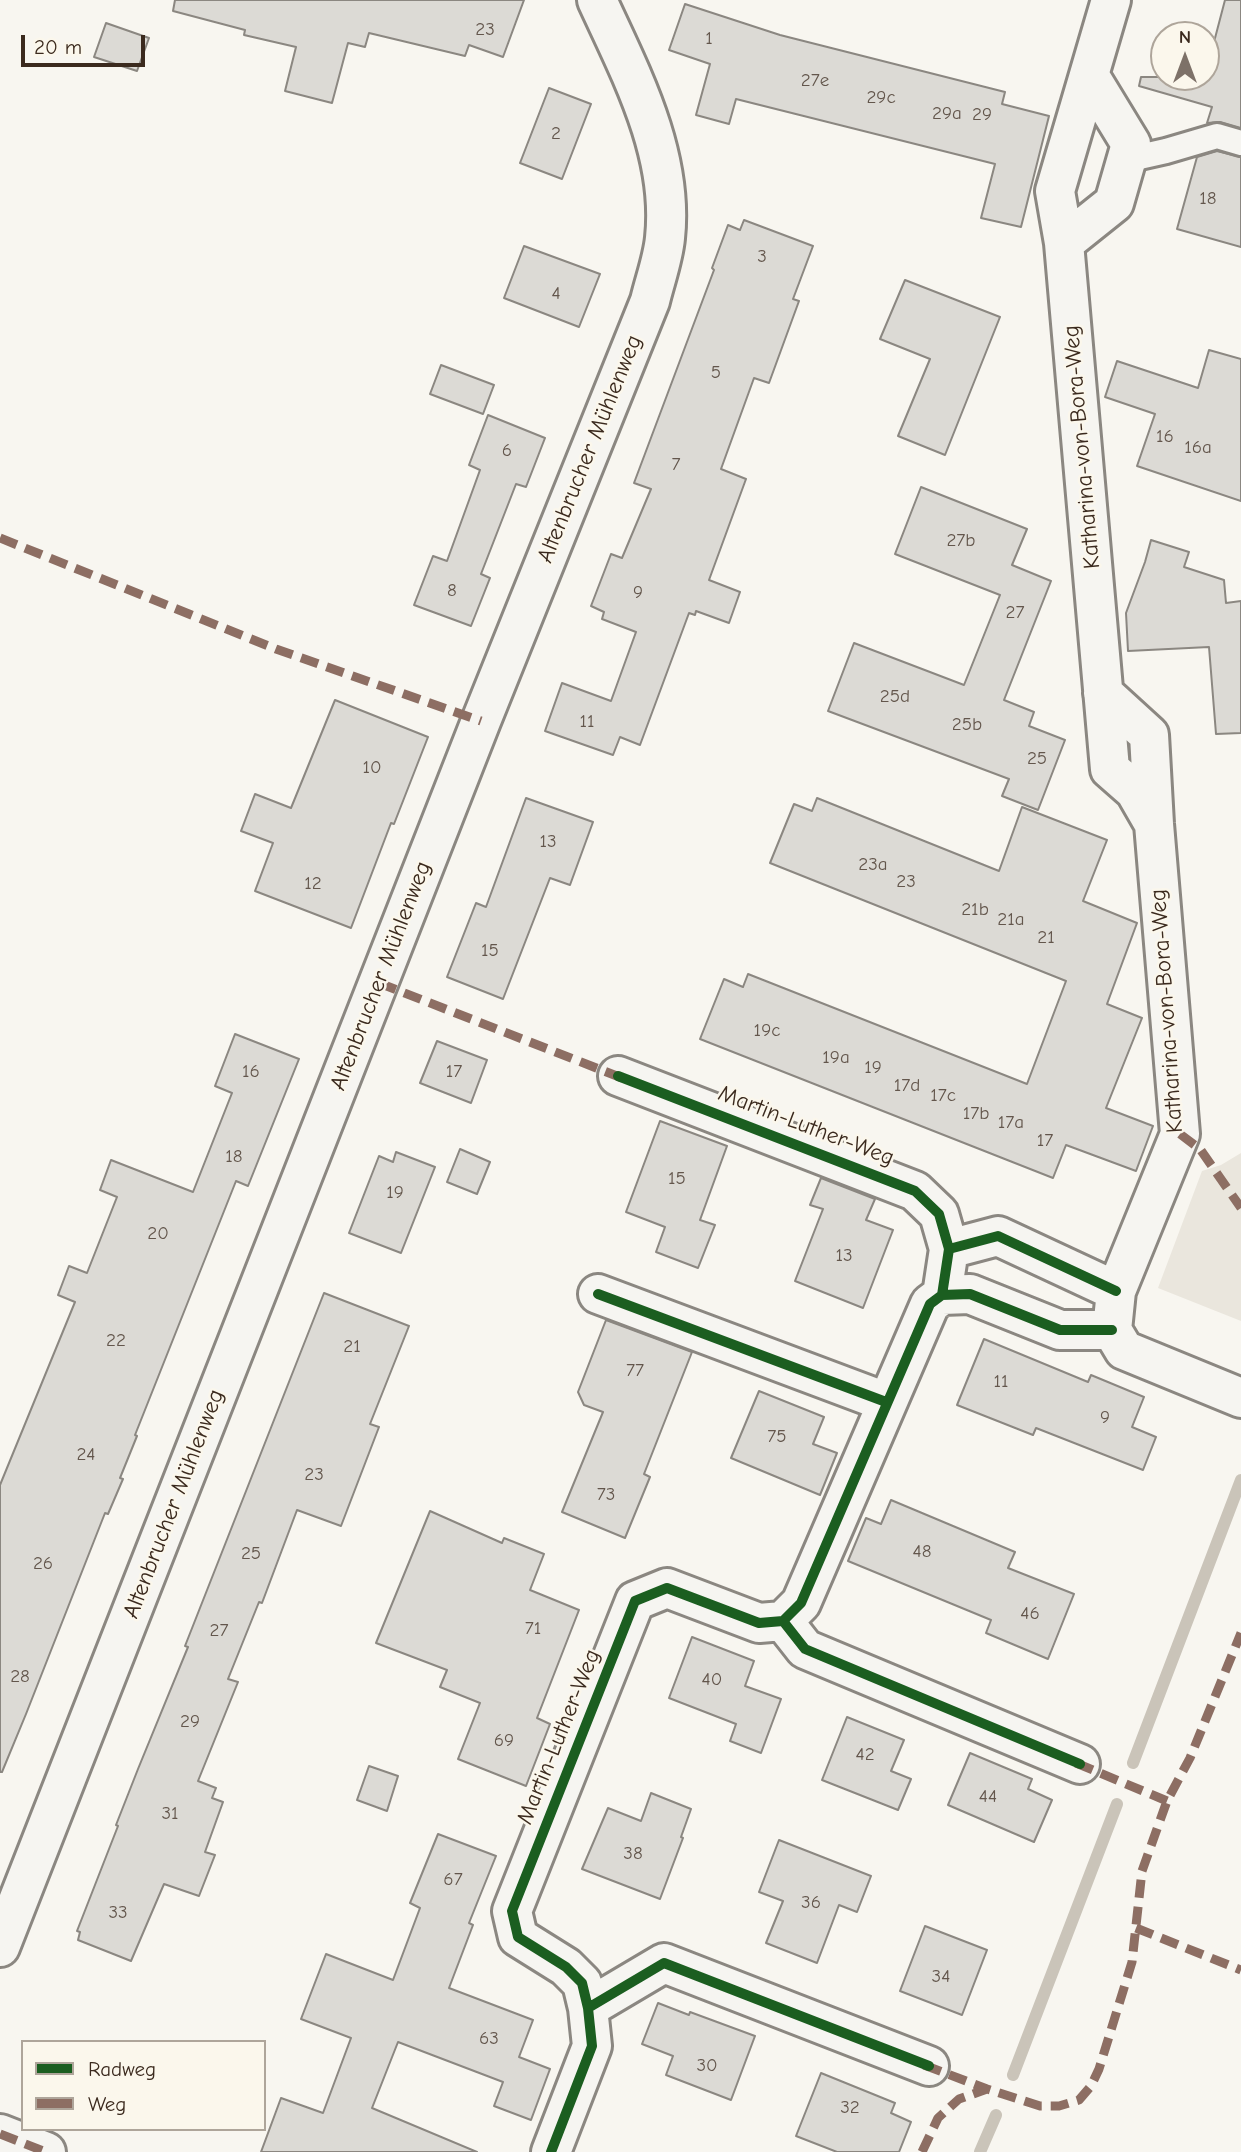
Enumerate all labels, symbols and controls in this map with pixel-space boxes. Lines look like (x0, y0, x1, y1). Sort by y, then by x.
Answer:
house number: 23 (475, 19, 495, 41)
scale bar (24, 21, 149, 65)
north arrow (1150, 21, 1220, 91)
text: N (1179, 26, 1191, 48)
house number: 1 (705, 28, 713, 50)
text: 20 m (34, 35, 82, 59)
house number: 27e (801, 70, 829, 92)
house number: 29c (866, 87, 896, 109)
house number: 29a (932, 103, 962, 125)
house number: 29 (972, 104, 992, 126)
house number: 2 (551, 123, 561, 145)
house number: 18 (1199, 188, 1217, 210)
house number: 3 (757, 246, 767, 268)
house number: 4 (551, 283, 561, 305)
street label: Katharina-von-Bora-Weg (1058, 324, 1106, 570)
street label: Altenbrucher Mühlenweg (532, 331, 648, 567)
house number: 5 (711, 362, 721, 384)
house number: 16 (1156, 426, 1174, 448)
house number: 16a (1184, 437, 1212, 459)
house number: 6 (502, 440, 512, 462)
house number: 7 (672, 454, 680, 476)
house number: 27b (946, 530, 976, 552)
house number: 8 (447, 580, 457, 602)
house number: 9 (633, 582, 643, 604)
house number: 27 (1006, 602, 1024, 624)
house number: 25d (880, 686, 910, 708)
house number: 11 (579, 711, 595, 733)
house number: 25b (952, 714, 982, 736)
house number: 25 (1027, 748, 1047, 770)
house number: 10 (362, 757, 382, 779)
house number: 13 (539, 831, 557, 853)
house number: 23a (858, 854, 888, 876)
street label: Altenbrucher Mühlenweg (325, 858, 437, 1094)
house number: 23 (896, 871, 916, 893)
house number: 12 (304, 873, 322, 895)
street label: Katharina-von-Bora-Weg (1145, 888, 1189, 1134)
house number: 21b (961, 899, 989, 921)
house number: 21a (997, 909, 1025, 931)
house number: 21 (1037, 927, 1055, 949)
house number: 15 (481, 940, 499, 962)
house number: 19c (754, 1020, 780, 1042)
house number: 19a (822, 1047, 850, 1069)
house number: 19 (864, 1057, 882, 1079)
house number: 16 (242, 1061, 260, 1083)
house number: 17 (446, 1061, 462, 1083)
house number: 17d (894, 1075, 920, 1097)
street label: Martin-Luther-Weg (714, 1080, 898, 1172)
house number: 17c (930, 1085, 956, 1107)
house number: 17b (963, 1103, 989, 1125)
house number: 17a (998, 1112, 1024, 1134)
house number: 17 (1037, 1130, 1053, 1152)
house number: 18 (225, 1146, 243, 1168)
house number: 15 (668, 1168, 686, 1190)
house number: 19 (386, 1182, 404, 1204)
house number: 20 (147, 1223, 169, 1245)
house number: 13 (835, 1245, 853, 1267)
house number: 22 (106, 1330, 126, 1352)
house number: 21 (343, 1336, 361, 1358)
house number: 77 (626, 1360, 644, 1382)
house number: 11 (993, 1371, 1009, 1393)
street label: Altenbrucher Mühlenweg (118, 1386, 230, 1622)
house number: 9 (1100, 1407, 1110, 1429)
house number: 75 (767, 1426, 787, 1448)
house number: 24 (76, 1444, 96, 1466)
house number: 23 (304, 1464, 324, 1486)
house number: 73 (597, 1484, 615, 1506)
house number: 48 (913, 1541, 931, 1563)
house number: 25 (241, 1543, 261, 1565)
house number: 26 (33, 1553, 53, 1575)
house number: 46 (1020, 1603, 1040, 1625)
house number: 71 (525, 1618, 541, 1640)
house number: 27 (210, 1620, 228, 1642)
street label: Martin-Luther-Weg (511, 1645, 607, 1829)
house number: 28 (10, 1666, 30, 1688)
house number: 40 (702, 1669, 722, 1691)
house number: 29 (180, 1711, 200, 1733)
house number: 69 (494, 1730, 514, 1752)
house number: 42 (855, 1744, 875, 1766)
house number: 44 (979, 1786, 997, 1808)
house number: 31 (161, 1803, 179, 1825)
house number: 38 (623, 1843, 643, 1865)
house number: 67 (443, 1869, 463, 1891)
house number: 36 (801, 1892, 821, 1914)
house number: 33 (108, 1902, 128, 1924)
house number: 34 (932, 1966, 950, 1988)
house number: 63 (479, 2028, 499, 2050)
legend (21, 2040, 266, 2131)
house number: 30 (696, 2055, 718, 2077)
text: Radweg (88, 2057, 156, 2081)
text: Weg (88, 2092, 126, 2116)
house number: 32 (840, 2097, 860, 2119)

